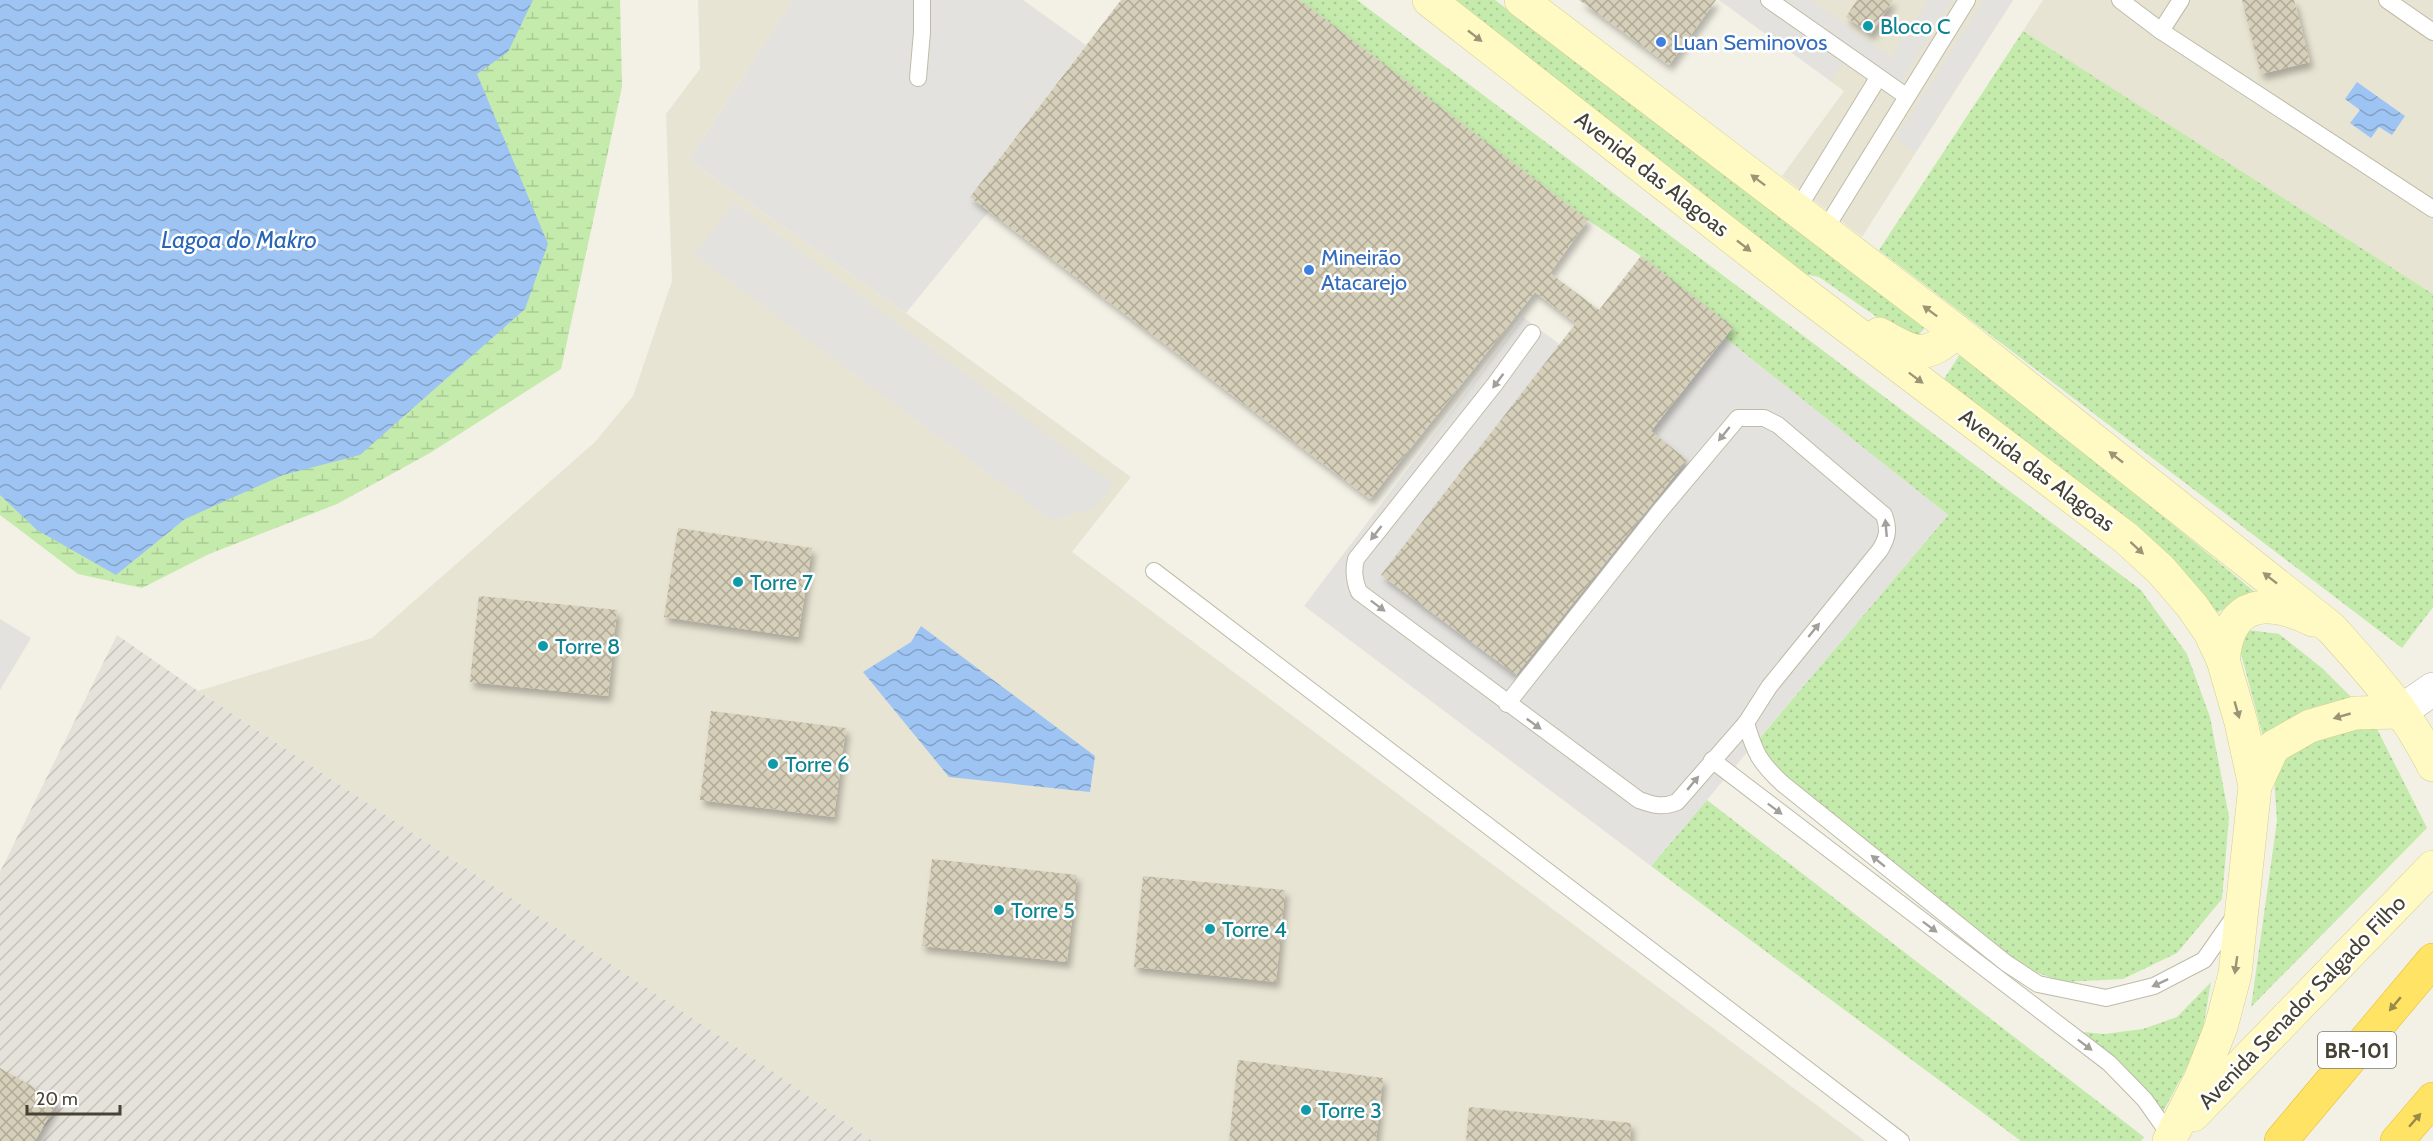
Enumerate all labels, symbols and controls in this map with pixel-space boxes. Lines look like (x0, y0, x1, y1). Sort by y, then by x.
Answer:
place label: Bloco C (1880, 13, 1951, 40)
marker: Bloco C (1861, 19, 1875, 33)
place label: Luan Seminovos (1673, 29, 1827, 56)
one-way arrow (1466, 30, 1482, 42)
marker: Luan Seminovos (1654, 35, 1668, 49)
street label: Avenida das Alagoas (1570, 105, 1734, 243)
one-way arrow (1750, 175, 1765, 187)
water label: Lagoa do Makro (161, 225, 317, 254)
one-way arrow (1737, 240, 1752, 252)
place label: Mineirão Atacarejo (1321, 244, 1407, 296)
marker: Mineirão Atacarejo (1302, 263, 1316, 277)
one-way arrow (1922, 305, 1938, 317)
one-way arrow (1908, 371, 1923, 383)
one-way arrow (1492, 373, 1504, 388)
street label: Avenida das Alagoas (1954, 403, 2120, 537)
one-way arrow (1718, 427, 1730, 442)
one-way arrow (2109, 452, 2124, 464)
one-way arrow (1881, 518, 1891, 537)
one-way arrow (1370, 525, 1383, 541)
one-way arrow (2129, 541, 2144, 555)
place label: Torre 7 (750, 569, 813, 596)
one-way arrow (2262, 572, 2277, 584)
marker: Torre 7 (731, 575, 745, 589)
one-way arrow (1371, 600, 1386, 612)
one-way arrow (1807, 623, 1820, 638)
place label: Torre 8 (555, 633, 620, 660)
marker: Torre 8 (536, 639, 550, 653)
one-way arrow (2233, 701, 2242, 719)
one-way arrow (2333, 712, 2351, 722)
one-way arrow (1525, 718, 1541, 730)
place label: Torre 6 (785, 751, 849, 778)
marker: Torre 6 (766, 757, 780, 771)
one-way arrow (1686, 776, 1699, 791)
one-way arrow (1767, 802, 1783, 815)
one-way arrow (1871, 855, 1886, 867)
street label: Avenida Senador Salgado Filho (2193, 889, 2411, 1115)
place label: Torre 5 (1011, 897, 1075, 924)
marker: Torre 5 (992, 903, 1006, 917)
place label: Torre 4 (1222, 916, 1287, 943)
one-way arrow (1922, 921, 1938, 933)
marker: Torre 4 (1203, 922, 1217, 936)
one-way arrow (2232, 956, 2241, 975)
one-way arrow (2151, 978, 2168, 987)
one-way arrow (2389, 996, 2402, 1012)
road number: BR-101 (2318, 1032, 2396, 1068)
one-way arrow (2077, 1039, 2093, 1051)
scale bar (27, 1078, 120, 1116)
text: 20 m (36, 1088, 78, 1110)
place label: Torre 3 (1318, 1097, 1382, 1124)
marker: Torre 3 (1299, 1103, 1313, 1117)
one-way arrow (2408, 1113, 2421, 1128)

